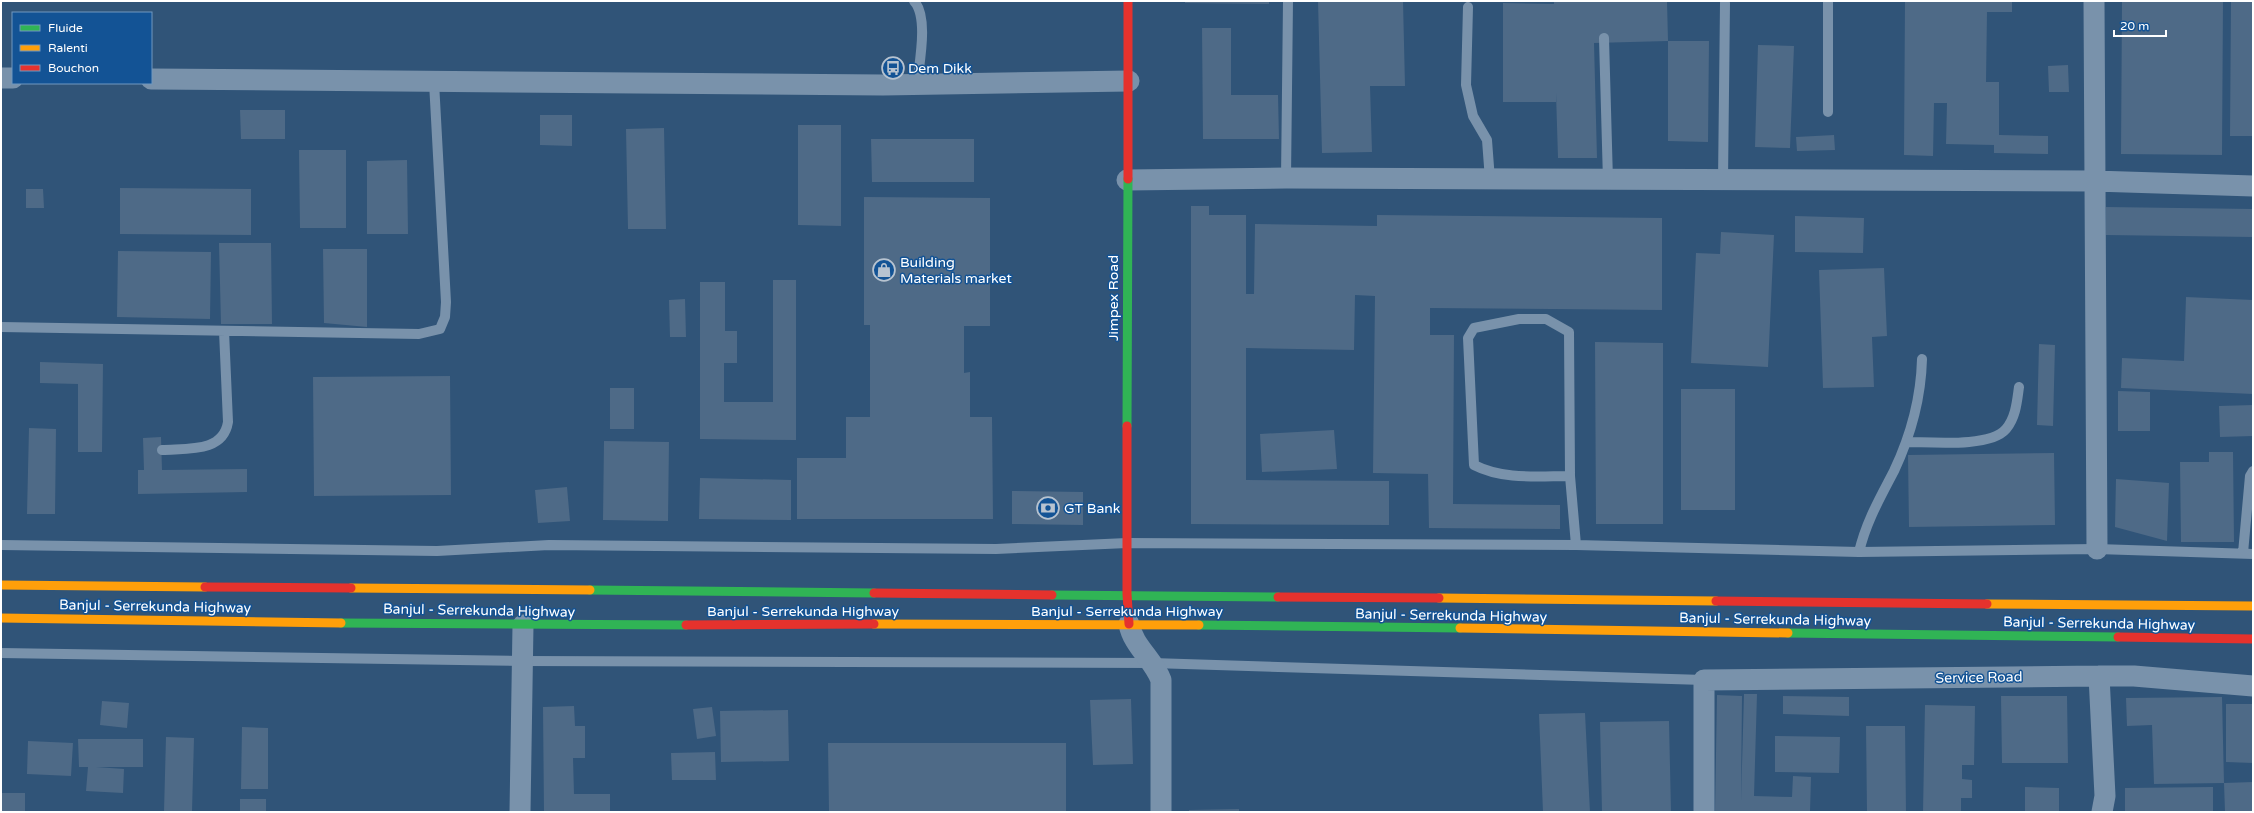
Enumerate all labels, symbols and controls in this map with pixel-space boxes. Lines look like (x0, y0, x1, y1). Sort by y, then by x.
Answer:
legend (12, 12, 152, 84)
scale bar (2114, 12, 2166, 38)
text: 20 m (2120, 19, 2149, 33)
text: Fluide (48, 21, 83, 35)
text: Ralenti (48, 41, 88, 55)
bus stop icon: Dem Dikk (880, 55, 906, 81)
place label: Dem Dikk (908, 60, 972, 77)
text: Bouchon (48, 61, 99, 75)
place label: Building Materials market (900, 254, 1012, 287)
street label: Jimpex Road (1105, 255, 1122, 341)
shop icon: Building Materials market (871, 257, 897, 283)
bank icon: GT Bank (1035, 495, 1061, 521)
place label: GT Bank (1064, 500, 1121, 517)
street label: Banjul - Serrekunda Highway (59, 596, 252, 617)
street label: Banjul - Serrekunda Highway (383, 600, 576, 621)
street label: Banjul - Serrekunda Highway (707, 603, 900, 620)
street label: Banjul - Serrekunda Highway (1031, 603, 1224, 620)
street label: Banjul - Serrekunda Highway (1355, 605, 1548, 626)
street label: Banjul - Serrekunda Highway (1679, 609, 1872, 630)
street label: Banjul - Serrekunda Highway (2003, 613, 2196, 634)
street label: Service Road (1935, 668, 2023, 687)

